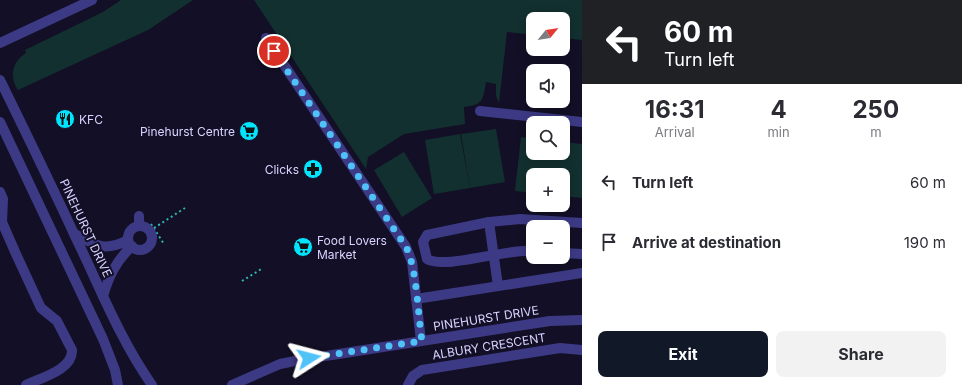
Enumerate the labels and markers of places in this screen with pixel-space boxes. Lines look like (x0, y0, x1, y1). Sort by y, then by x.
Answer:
pin (257, 34, 291, 68)
restaurant icon: KFC (54, 108, 76, 130)
place label: KFC (79, 112, 103, 127)
supermarket icon: Pinehurst Centre (238, 120, 260, 142)
place label: Pinehurst Centre (140, 124, 235, 139)
pharmacy icon: Clicks (302, 158, 324, 180)
place label: Clicks (265, 162, 299, 177)
place label: Food Lovers Market (317, 233, 387, 262)
supermarket icon: Food Lovers Market (292, 236, 314, 258)

